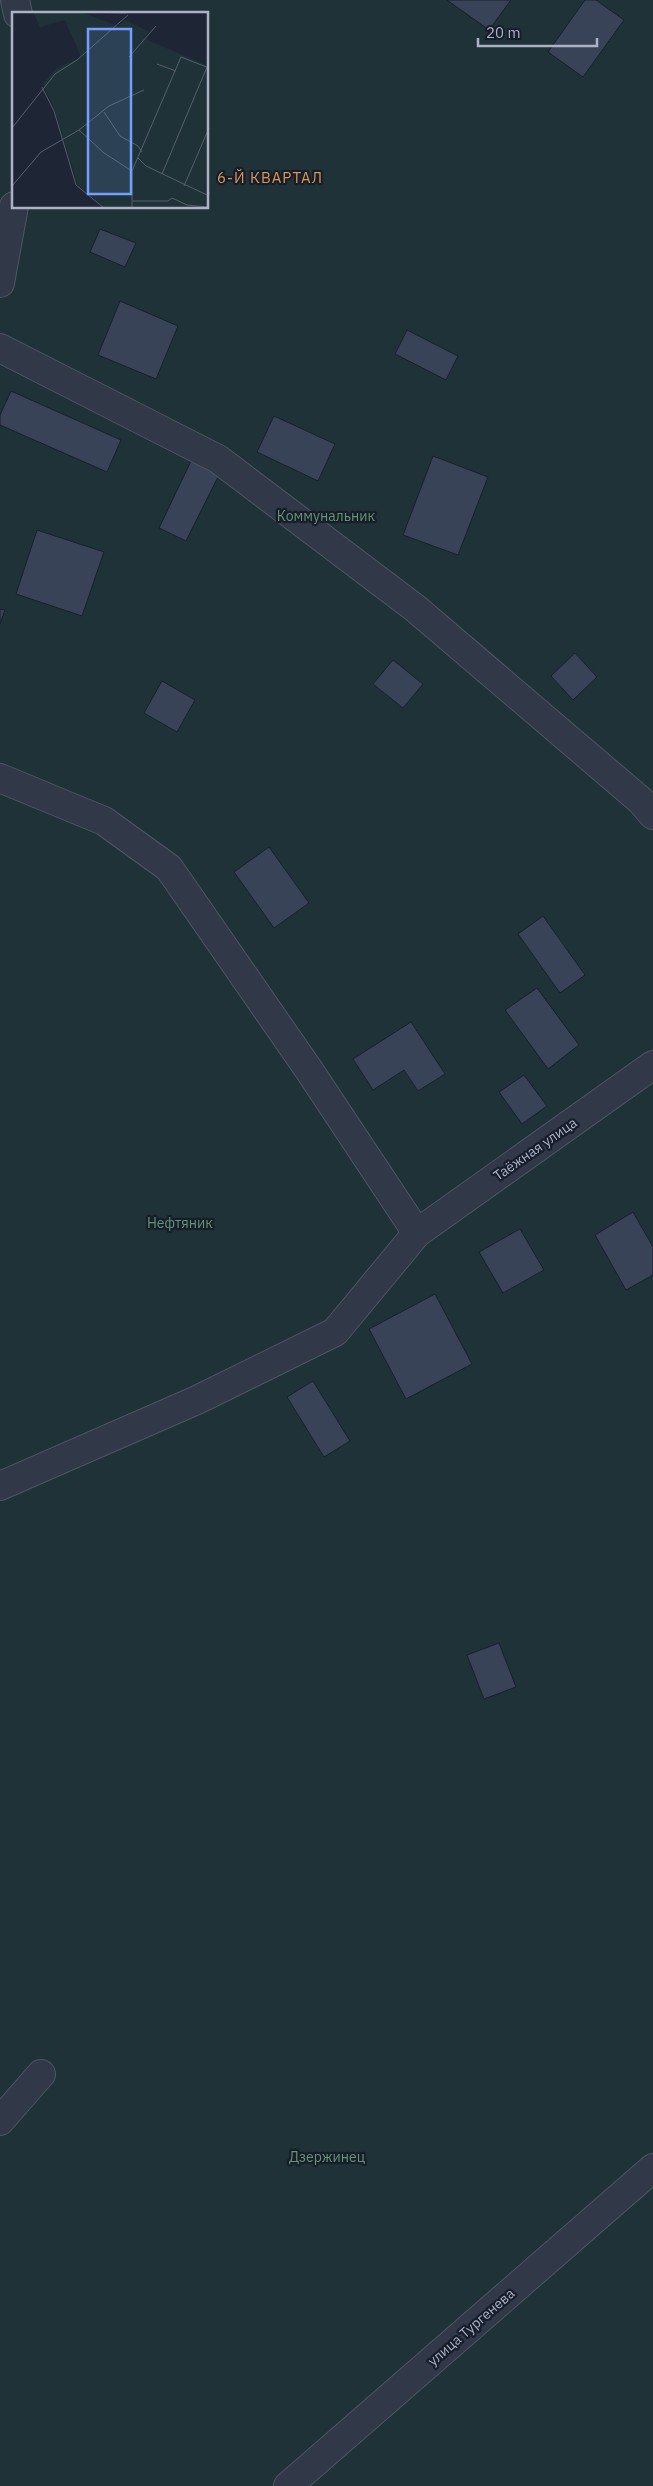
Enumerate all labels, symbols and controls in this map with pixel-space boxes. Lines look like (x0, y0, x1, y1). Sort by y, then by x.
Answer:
inset map (12, 12, 209, 209)
scale bar (478, 15, 597, 47)
text: 20 m (486, 23, 521, 42)
district label: 6-Й КВАРТАЛ (217, 168, 323, 187)
park label: Коммунальник (277, 507, 376, 525)
street label: Таёжная улица (490, 1113, 581, 1184)
park label: Нефтяник (147, 1214, 213, 1232)
park label: Дзержинец (289, 2148, 366, 2166)
street label: улица Тургенева (424, 2284, 519, 2370)

